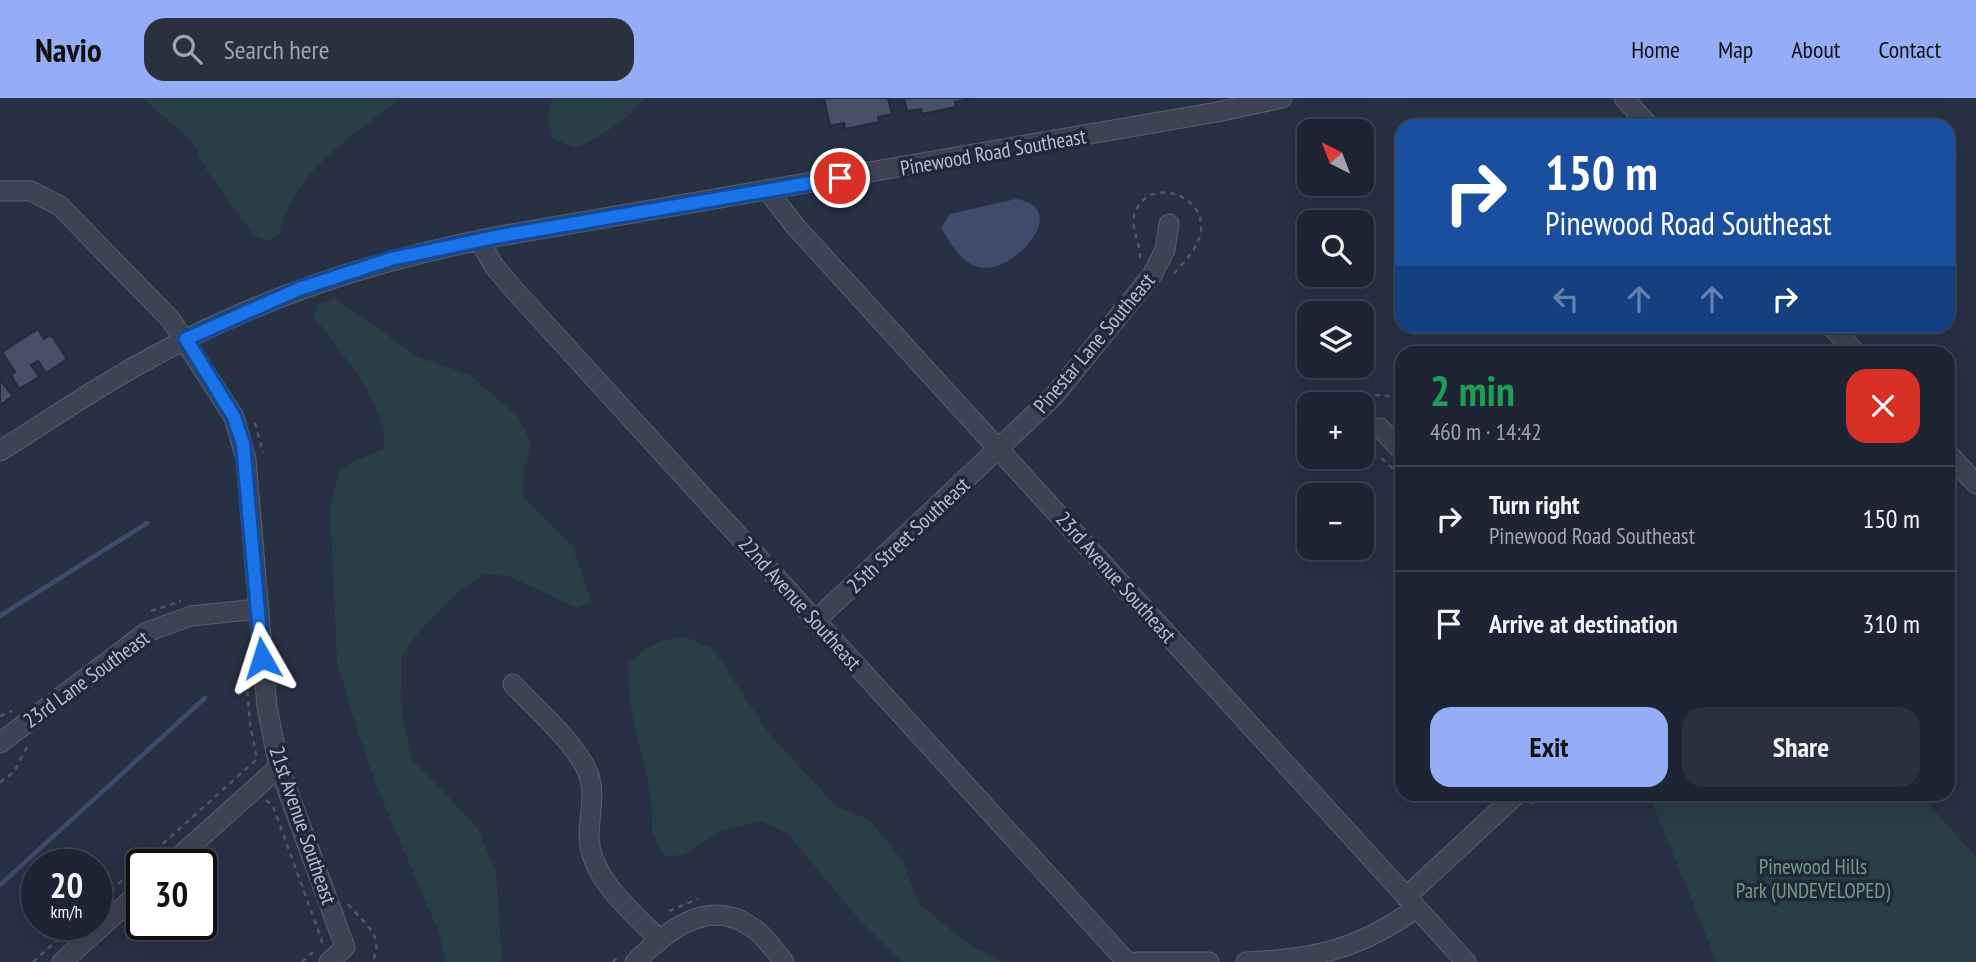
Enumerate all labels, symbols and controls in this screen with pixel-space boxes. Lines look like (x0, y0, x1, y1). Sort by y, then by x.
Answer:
search box (144, 18, 634, 81)
text: Navio (35, 28, 102, 71)
icon: search (168, 30, 206, 68)
text: Search here (224, 33, 329, 66)
text: Home (1631, 34, 1680, 65)
text: Map (1718, 34, 1753, 65)
text: About (1791, 34, 1840, 65)
text: Contact (1878, 34, 1941, 65)
north arrow (1297, 119, 1374, 196)
map controls (1297, 119, 1374, 560)
street label: Pinewood Road Southeast (898, 122, 1088, 182)
text: 150 m (1545, 140, 1658, 204)
icon: right (1430, 147, 1521, 238)
pin (810, 148, 870, 208)
icon: arrive (821, 159, 859, 197)
text: Pinewood Road Southeast (1545, 202, 1832, 244)
button: search (1297, 210, 1374, 287)
street label: Pinestar Lane Southeast (1028, 267, 1161, 419)
icon: left (1547, 280, 1585, 318)
icon: ahead (1620, 280, 1658, 318)
icon: ahead (1693, 280, 1731, 318)
icon: right (1766, 280, 1804, 318)
button: layers (1297, 301, 1374, 378)
text: 2 min (1430, 363, 1515, 418)
button: close (1846, 369, 1920, 443)
button: + (1297, 392, 1374, 469)
text: 460 m · 14:42 (1430, 417, 1542, 446)
street label: 25th Street Southeast (841, 471, 975, 599)
button: − (1297, 483, 1374, 560)
text: Turn right (1489, 488, 1580, 521)
icon: right (1430, 500, 1468, 538)
text: 150 m (1862, 502, 1920, 535)
street label: 23rd Avenue Southeast (1050, 506, 1182, 648)
text: Pinewood Road Southeast (1489, 521, 1695, 550)
street label: 22nd Avenue Southeast (733, 531, 867, 676)
icon: arrive (1430, 605, 1468, 643)
text: Arrive at destination (1489, 607, 1678, 640)
text: 310 m (1862, 607, 1920, 640)
position arrow (225, 621, 299, 695)
street label: 23rd Lane Southeast (18, 624, 155, 734)
button: Exit (1430, 707, 1668, 787)
button: Share (1682, 707, 1920, 787)
street label: 21st Avenue Southeast (263, 742, 343, 908)
speed limit sign: 30 (126, 849, 217, 940)
park label: Pinewood Hills Park (UNDEVELOPED) (1736, 853, 1890, 904)
text: 20 (50, 862, 83, 908)
text: km/h (51, 900, 82, 923)

